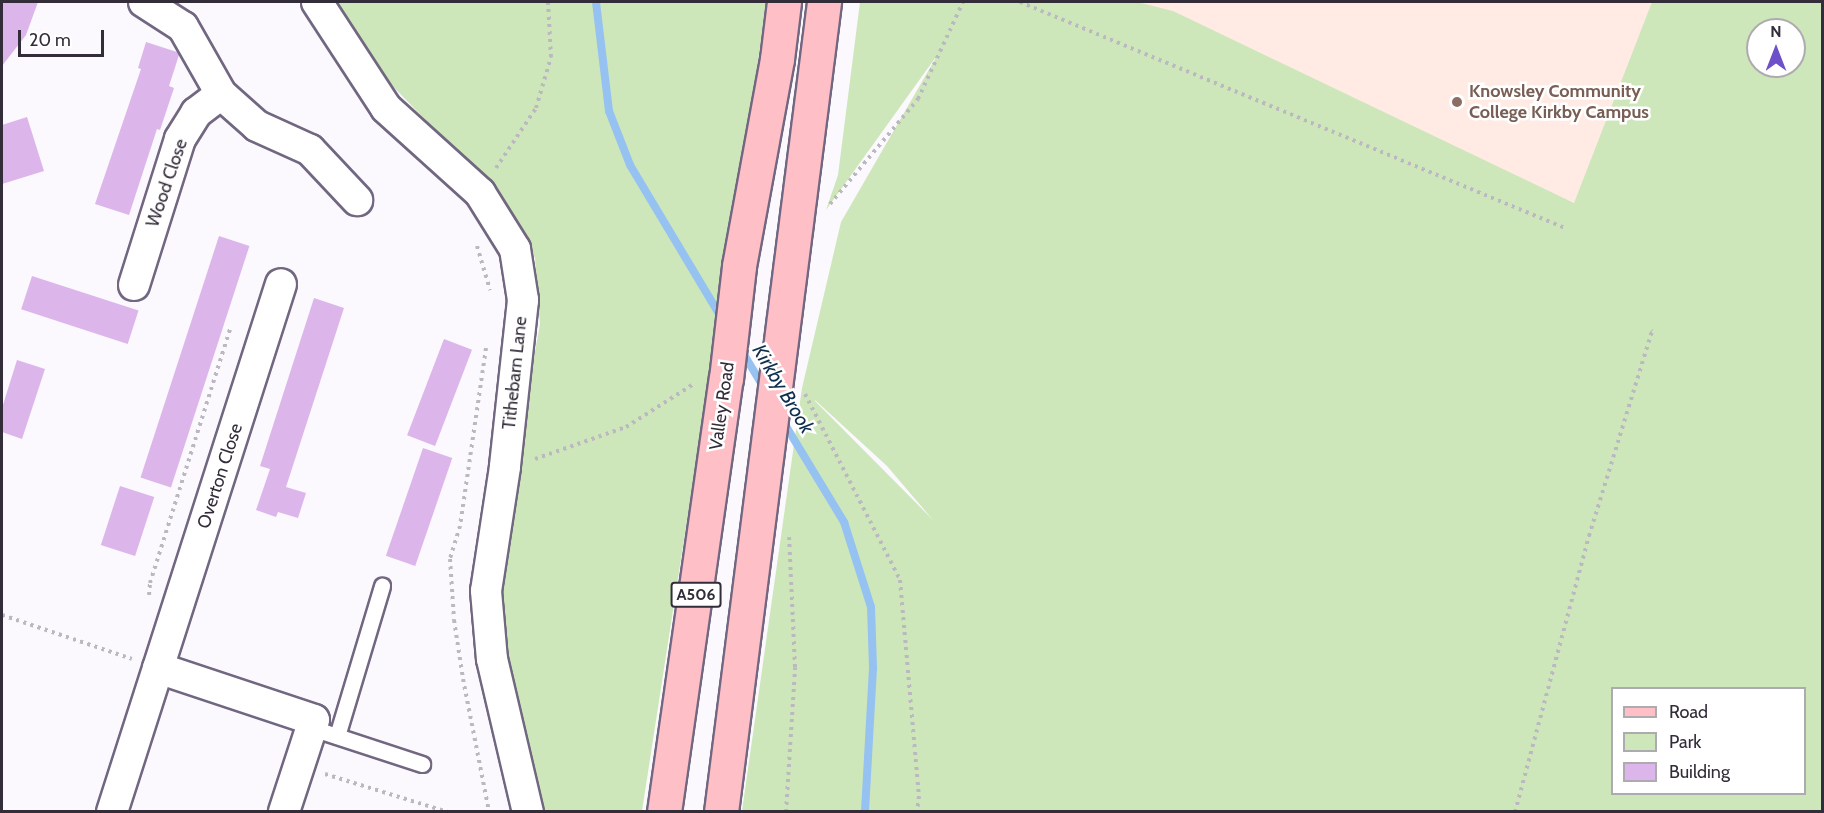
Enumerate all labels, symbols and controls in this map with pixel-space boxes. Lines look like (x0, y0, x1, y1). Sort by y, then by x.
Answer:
scale bar (21, 18, 106, 56)
north arrow (1746, 18, 1806, 78)
text: N (1770, 22, 1782, 41)
text: 20 m (29, 29, 71, 51)
place label: Knowsley Community College Kirkby Campus (1469, 81, 1649, 124)
marker: Knowsley Community College Kirkby Campus (1450, 95, 1464, 109)
street label: Wood Close (142, 136, 192, 230)
street label: Tithebarn Lane (498, 315, 532, 431)
water label: Kirkby Brook (747, 340, 819, 438)
street label: Valley Road (705, 361, 739, 451)
street label: Overton Close (193, 421, 247, 531)
road number: A506 (670, 582, 722, 608)
legend (1611, 687, 1806, 795)
text: Road (1669, 701, 1708, 723)
text: Park (1669, 731, 1701, 753)
text: Building (1669, 761, 1730, 783)

